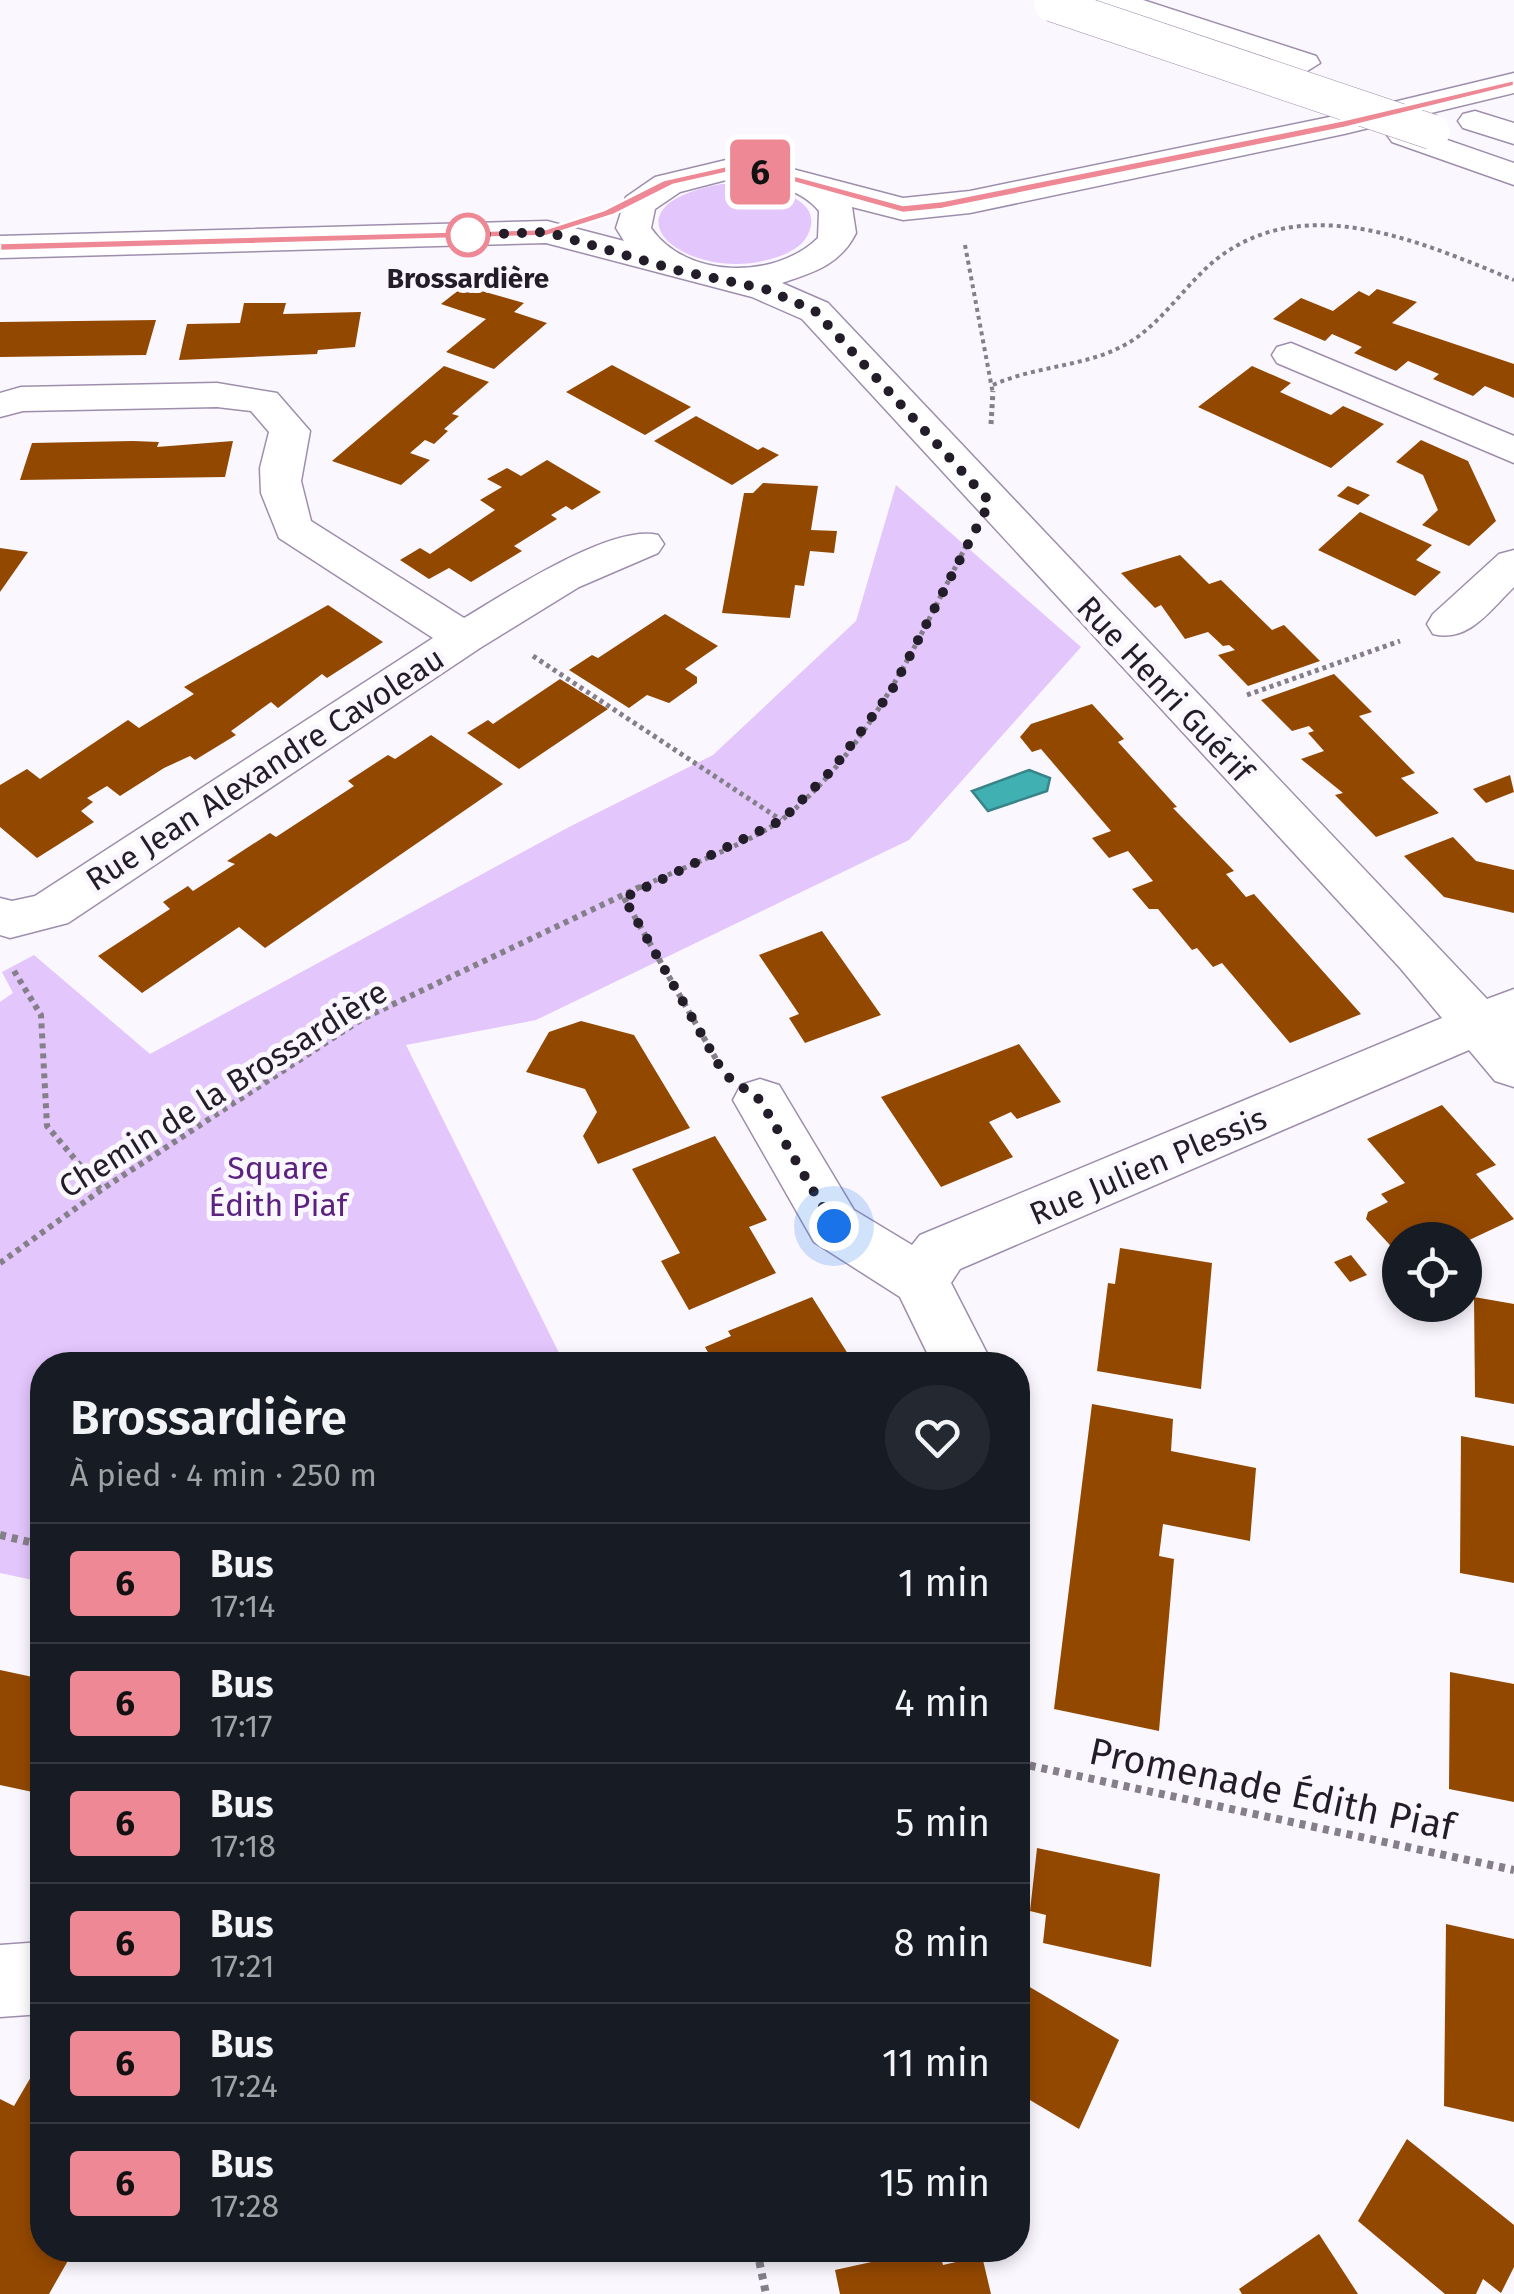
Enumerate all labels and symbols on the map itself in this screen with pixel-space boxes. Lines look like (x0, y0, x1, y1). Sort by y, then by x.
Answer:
line badge: 6 (728, 140, 792, 204)
marker: Brossardière (447, 214, 489, 256)
place label: Brossardière (387, 262, 549, 295)
street label: Rue Henri Guérif (1069, 588, 1262, 791)
street label: Rue Jean Alexandre Cavoleau (79, 639, 451, 899)
street label: Chemin de la Brossardière (52, 972, 394, 1206)
street label: Rue Julien Plessis (1024, 1099, 1272, 1233)
park label: Square Édith Piaf (208, 1149, 350, 1224)
your location (809, 1201, 859, 1251)
street label: Promenade Édith Piaf (1085, 1728, 1462, 1851)

